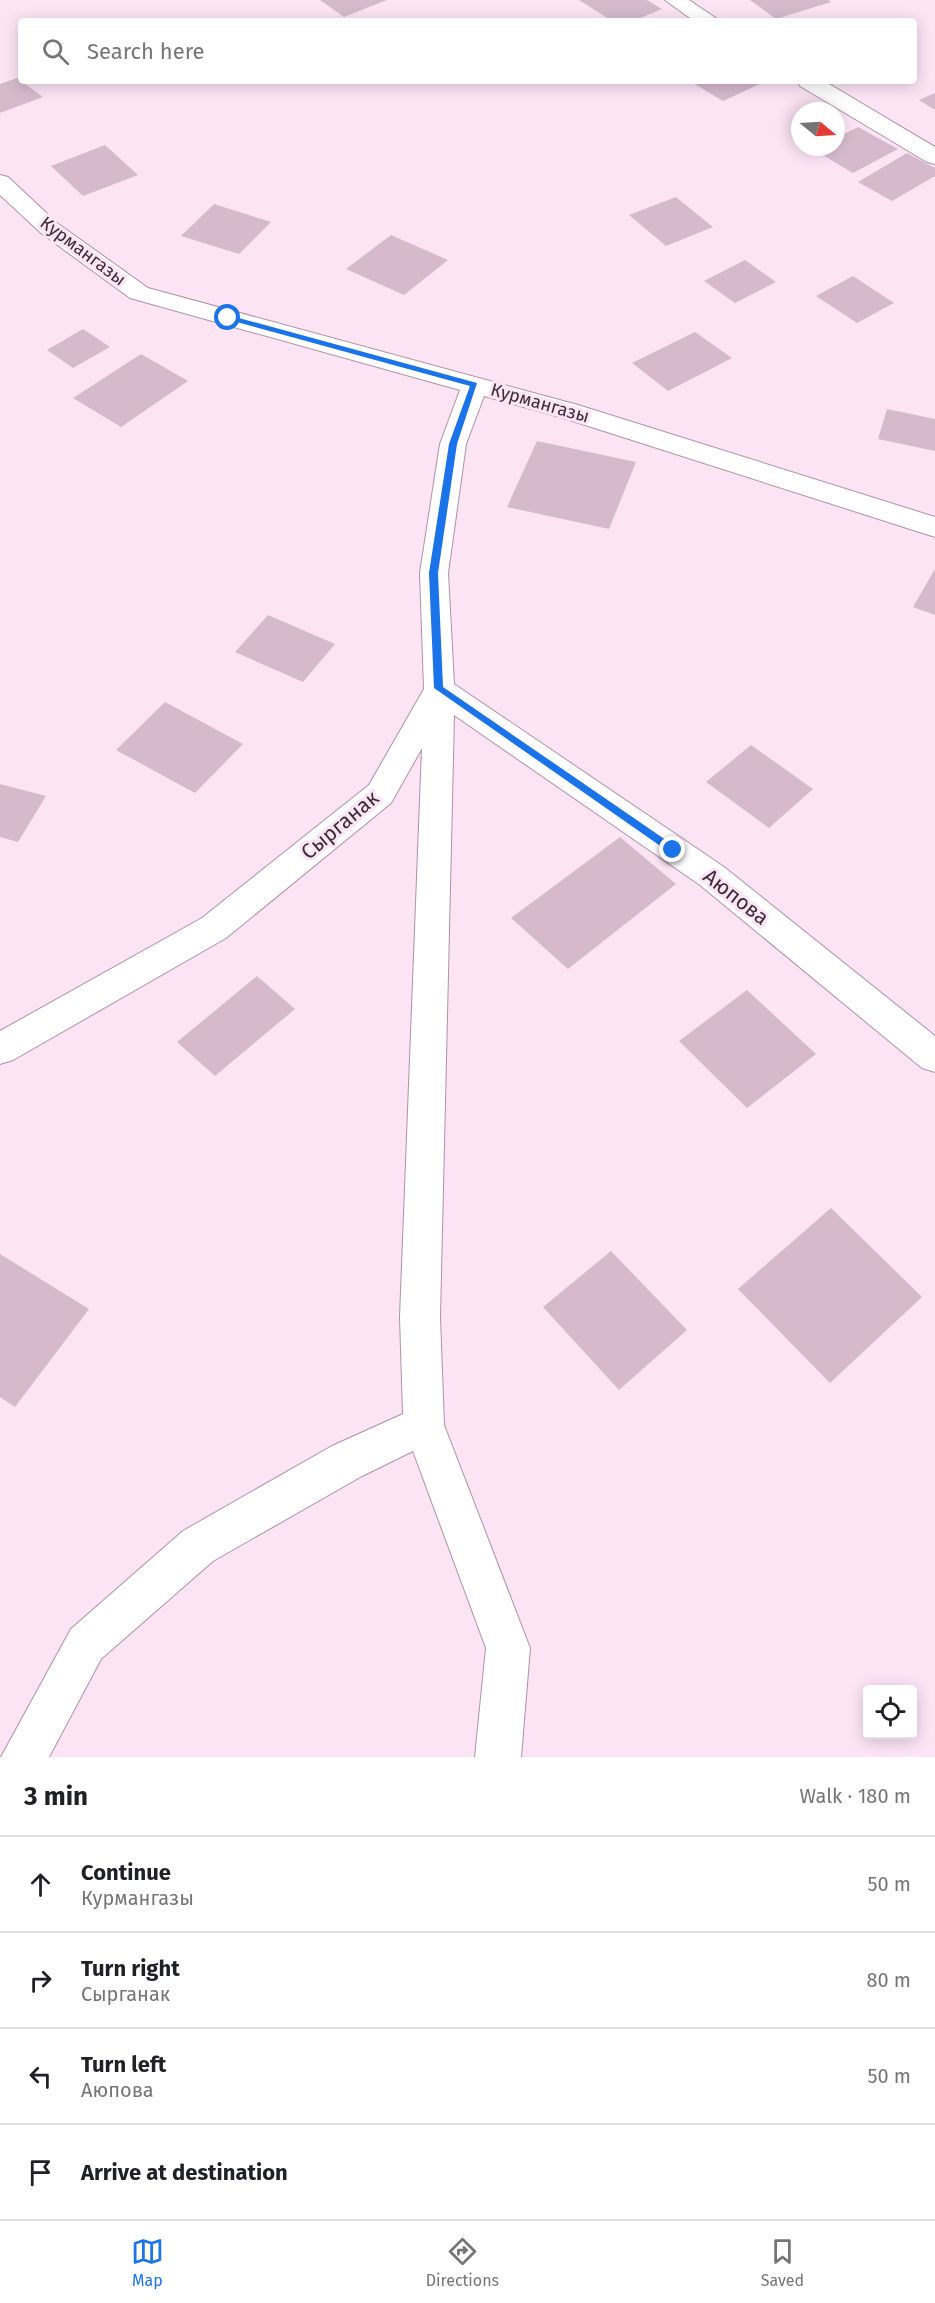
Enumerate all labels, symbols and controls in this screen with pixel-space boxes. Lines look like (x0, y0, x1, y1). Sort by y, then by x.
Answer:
search box (18, 18, 917, 84)
icon: search (39, 35, 72, 68)
text: Search here (87, 38, 205, 65)
north arrow (791, 102, 845, 156)
street label: Курмангазы (36, 212, 130, 290)
route start (214, 304, 240, 330)
street label: Курмангазы (488, 378, 592, 428)
street label: Сырганак (296, 785, 384, 865)
route end (659, 836, 685, 862)
street label: Аюпова (698, 863, 774, 931)
map controls (863, 1685, 917, 1739)
button: locate (863, 1685, 917, 1739)
text: 3 min (24, 1781, 88, 1812)
text: Walk · 180 m (800, 1784, 911, 1808)
text: Continue (81, 1859, 171, 1886)
icon: ahead (24, 1868, 57, 1901)
text: 50 m (867, 1872, 911, 1896)
text: Курмангазы (81, 1886, 194, 1910)
text: Turn right (81, 1955, 180, 1982)
icon: right (24, 1964, 57, 1997)
text: 80 m (866, 1968, 911, 1992)
text: Сырганак (81, 1982, 170, 2006)
text: Turn left (81, 2051, 166, 2078)
icon: left (24, 2060, 57, 2093)
text: 50 m (867, 2064, 911, 2088)
text: Аюпова (81, 2078, 154, 2102)
icon: arrive (24, 2156, 57, 2189)
text: Arrive at destination (81, 2159, 288, 2186)
tab: Map (131, 2235, 164, 2290)
tab: Directions (426, 2235, 499, 2290)
tab: Saved (761, 2235, 804, 2290)

